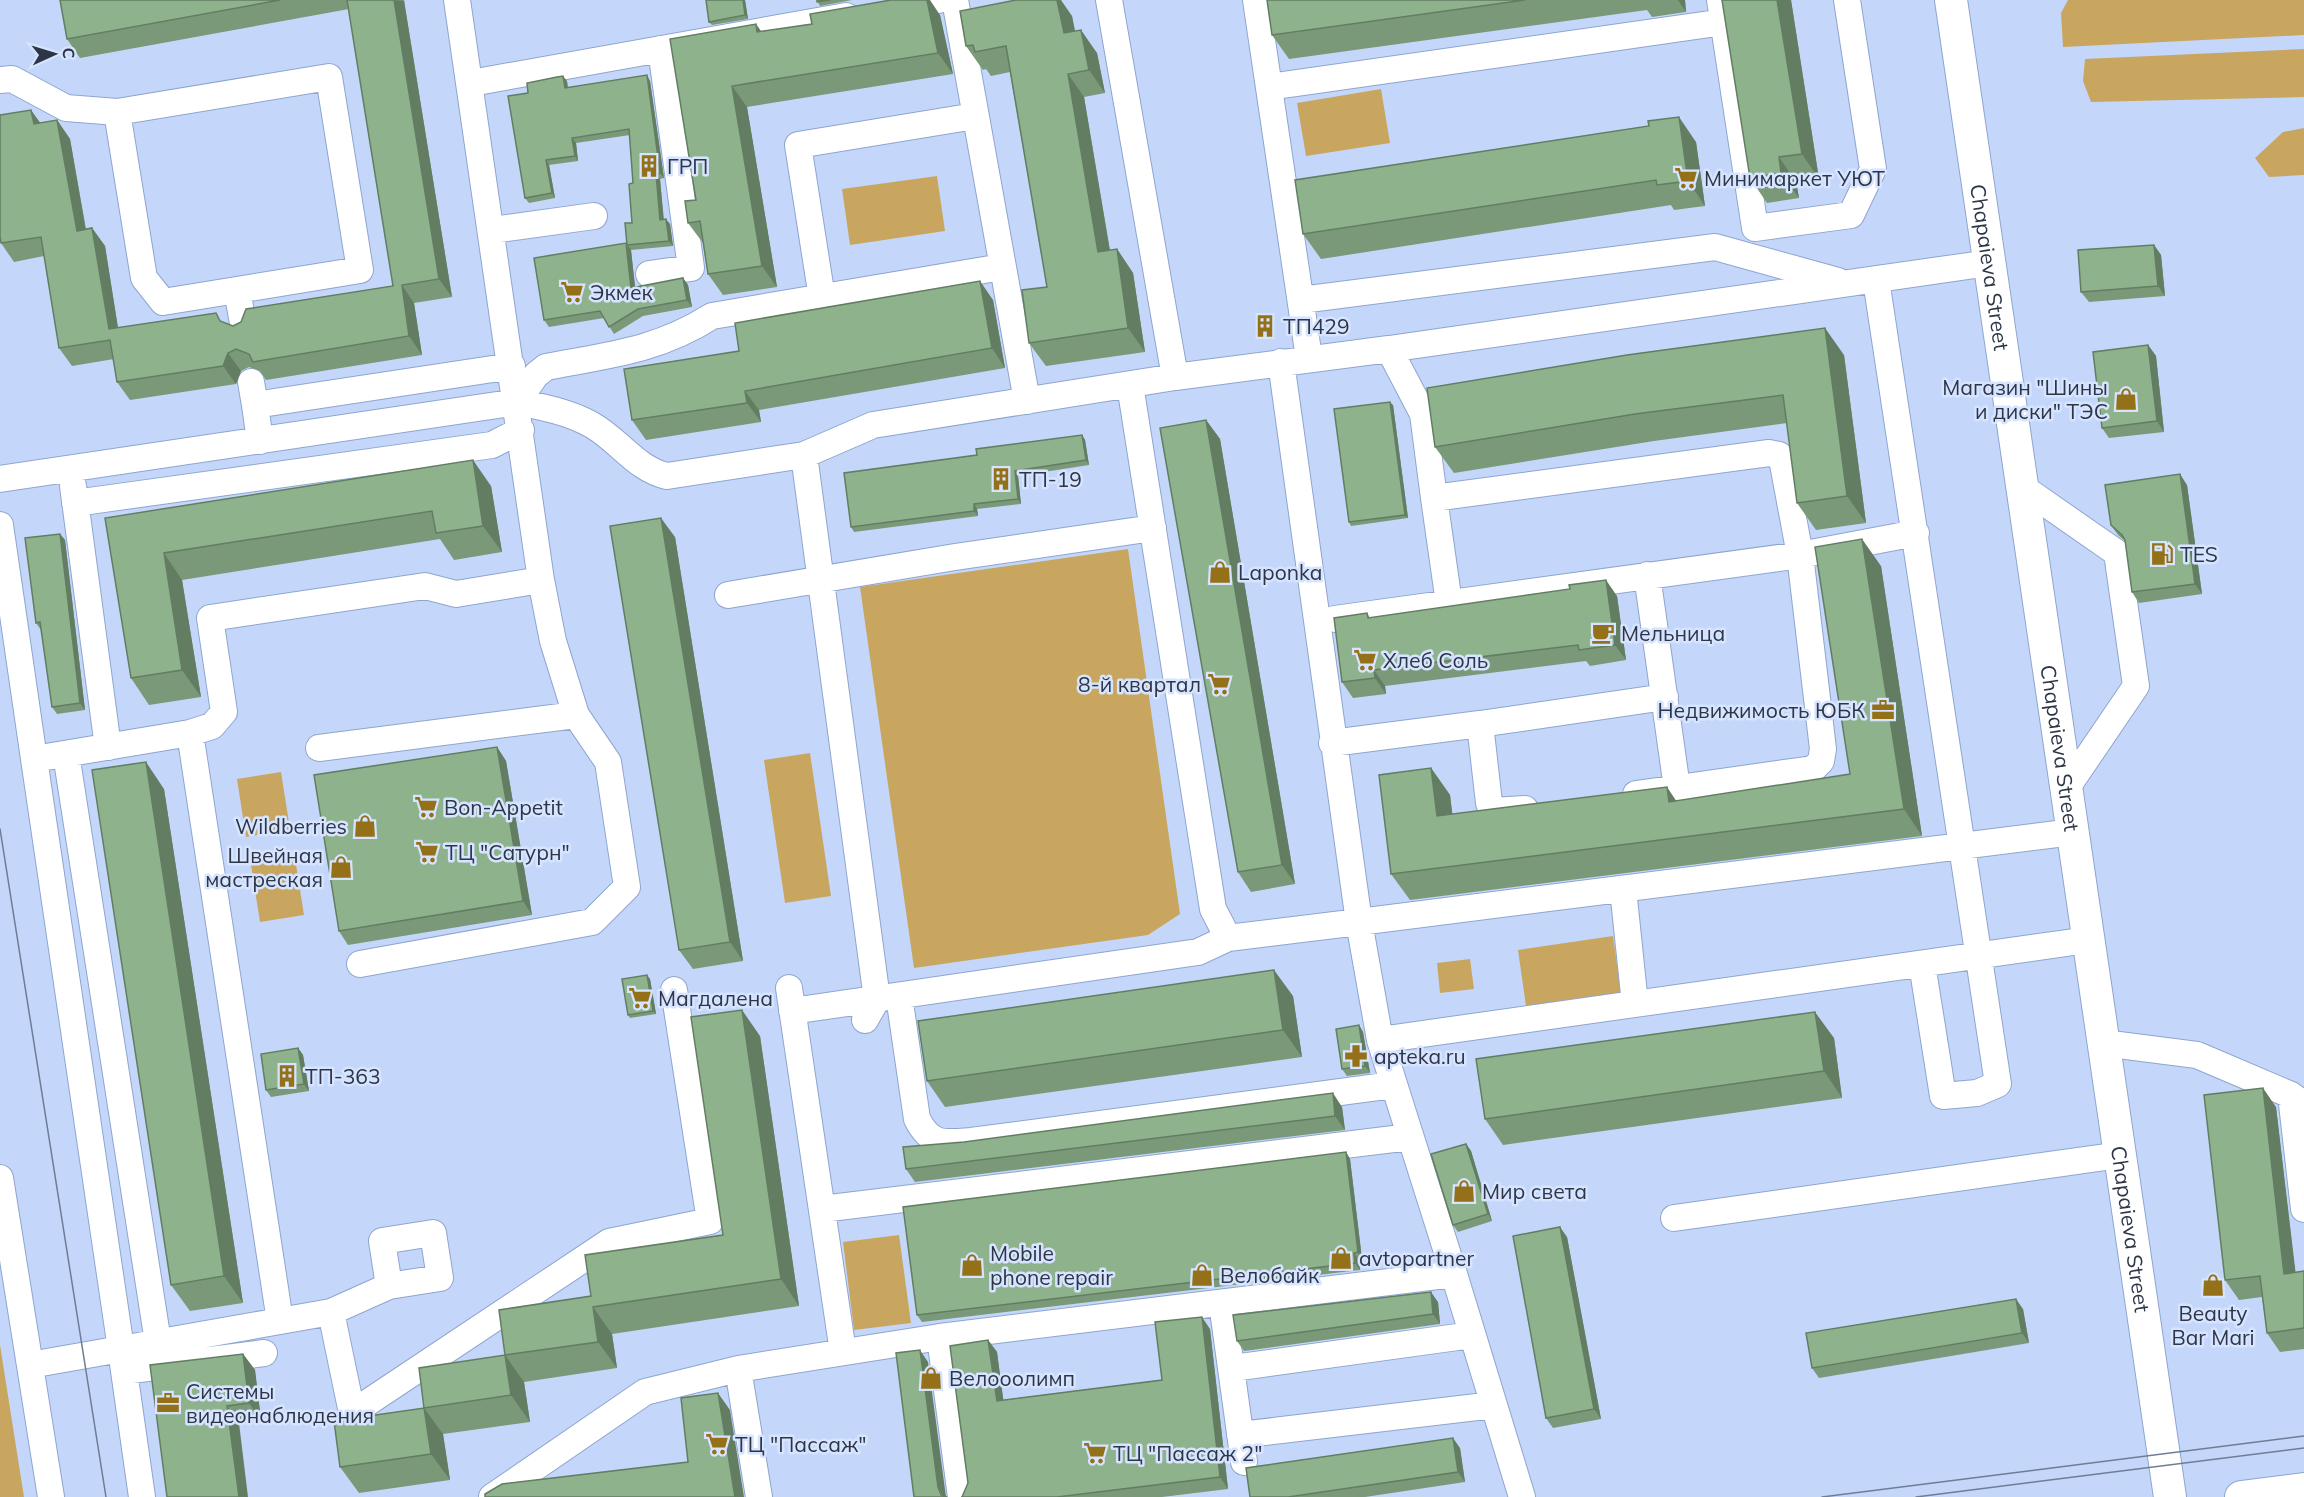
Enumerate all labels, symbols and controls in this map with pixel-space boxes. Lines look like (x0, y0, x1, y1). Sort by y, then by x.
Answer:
north arrow (24, 24, 84, 84)
text: С (59, 47, 79, 59)
building icon: ГРП (636, 153, 662, 179)
place label: ГРП (667, 153, 708, 179)
supermarket icon: Минимаркет УЮТ (1673, 165, 1699, 191)
place label: Минимаркет УЮТ (1704, 165, 1885, 191)
street label: Chapaieva Street (1965, 182, 2015, 352)
supermarket icon: Экмек (559, 279, 585, 305)
place label: Экмек (590, 279, 654, 305)
building icon: ТП429 (1252, 313, 1278, 339)
place label: ТП429 (1283, 313, 1350, 339)
place label: Магазин "Шины и диски" ТЭС (1942, 374, 2108, 424)
shop icon: Магазин "Шины и диски" ТЭС (2113, 386, 2139, 412)
building icon: ТП-19 (988, 466, 1014, 492)
place label: ТП-19 (1019, 466, 1082, 492)
fuel station icon: TES (2149, 541, 2175, 567)
place label: TES (2180, 541, 2218, 567)
shop icon: Laponka (1207, 559, 1233, 585)
place label: Laponka (1238, 559, 1322, 585)
cafe icon: Мельница (1590, 620, 1616, 646)
place label: Мельница (1621, 620, 1725, 646)
supermarket icon: Хлеб Соль (1352, 647, 1378, 673)
place label: Хлеб Соль (1383, 647, 1488, 673)
street label: Chapaieva Street (2035, 663, 2085, 833)
place label: 8-й квартал (1078, 671, 1201, 697)
supermarket icon: 8-й квартал (1206, 671, 1232, 697)
place label: Недвижимость ЮБК (1657, 697, 1865, 723)
office icon: Недвижимость ЮБК (1870, 697, 1896, 723)
supermarket icon: Bon-Appetit (413, 794, 439, 820)
place label: Bon-Appetit (444, 794, 563, 820)
place label: Wildberries (235, 813, 347, 839)
shop icon: Wildberries (352, 813, 378, 839)
supermarket icon: ТЦ "Сатурн" (414, 839, 440, 865)
place label: ТЦ "Сатурн" (445, 839, 570, 865)
place label: Швейная мастреская (205, 842, 323, 892)
shop icon: Швейная мастреская (328, 854, 354, 880)
supermarket icon: Магдалена (627, 985, 653, 1011)
place label: Магдалена (658, 985, 773, 1011)
pharmacy icon: apteka.ru (1343, 1043, 1369, 1069)
place label: apteka.ru (1374, 1043, 1466, 1069)
building icon: ТП-363 (274, 1063, 300, 1089)
place label: ТП-363 (305, 1063, 381, 1089)
street label: Chapaieva Street (2106, 1144, 2156, 1314)
shop icon: Мир света (1451, 1178, 1477, 1204)
place label: Мир света (1482, 1178, 1587, 1204)
place label: Mobile phone repair (990, 1240, 1113, 1290)
shop icon: avtopartner (1328, 1245, 1354, 1271)
place label: avtopartner (1359, 1245, 1475, 1271)
shop icon: Mobile phone repair (959, 1252, 985, 1278)
shop icon: Велобайк (1189, 1262, 1215, 1288)
place label: Велобайк (1220, 1262, 1320, 1288)
shop icon: Beauty Bar Mari (2200, 1272, 2226, 1298)
place label: Beauty Bar Mari (2171, 1300, 2255, 1350)
shop icon: Велооолимп (918, 1365, 944, 1391)
place label: Велооолимп (949, 1365, 1075, 1391)
place label: Системы видеонаблюдения (186, 1378, 374, 1428)
office icon: Системы видеонаблюдения (155, 1390, 181, 1416)
supermarket icon: ТЦ "Пассаж" (704, 1431, 730, 1457)
place label: ТЦ "Пассаж" (735, 1431, 866, 1457)
supermarket icon: ТЦ "Пассаж 2" (1082, 1440, 1108, 1466)
place label: ТЦ "Пассаж 2" (1113, 1440, 1262, 1466)

